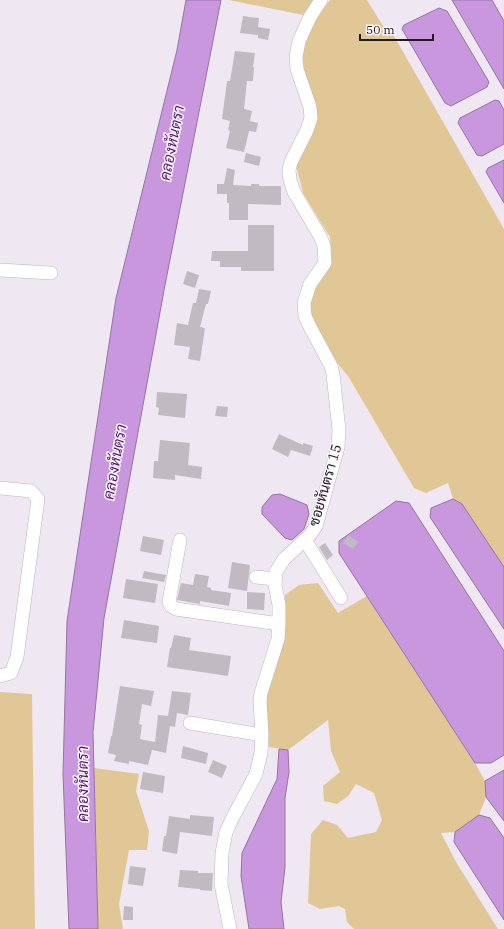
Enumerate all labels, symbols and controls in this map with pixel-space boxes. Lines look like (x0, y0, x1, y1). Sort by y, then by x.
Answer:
scale bar (360, 16, 433, 42)
text: 50 m (366, 22, 395, 37)
water label: คลองหันตรา (155, 104, 188, 182)
water label: คลองหันตรา (99, 423, 130, 501)
street label: ซอยหันตรา 15 (305, 442, 345, 528)
water label: คลองหันตรา (73, 746, 92, 822)

